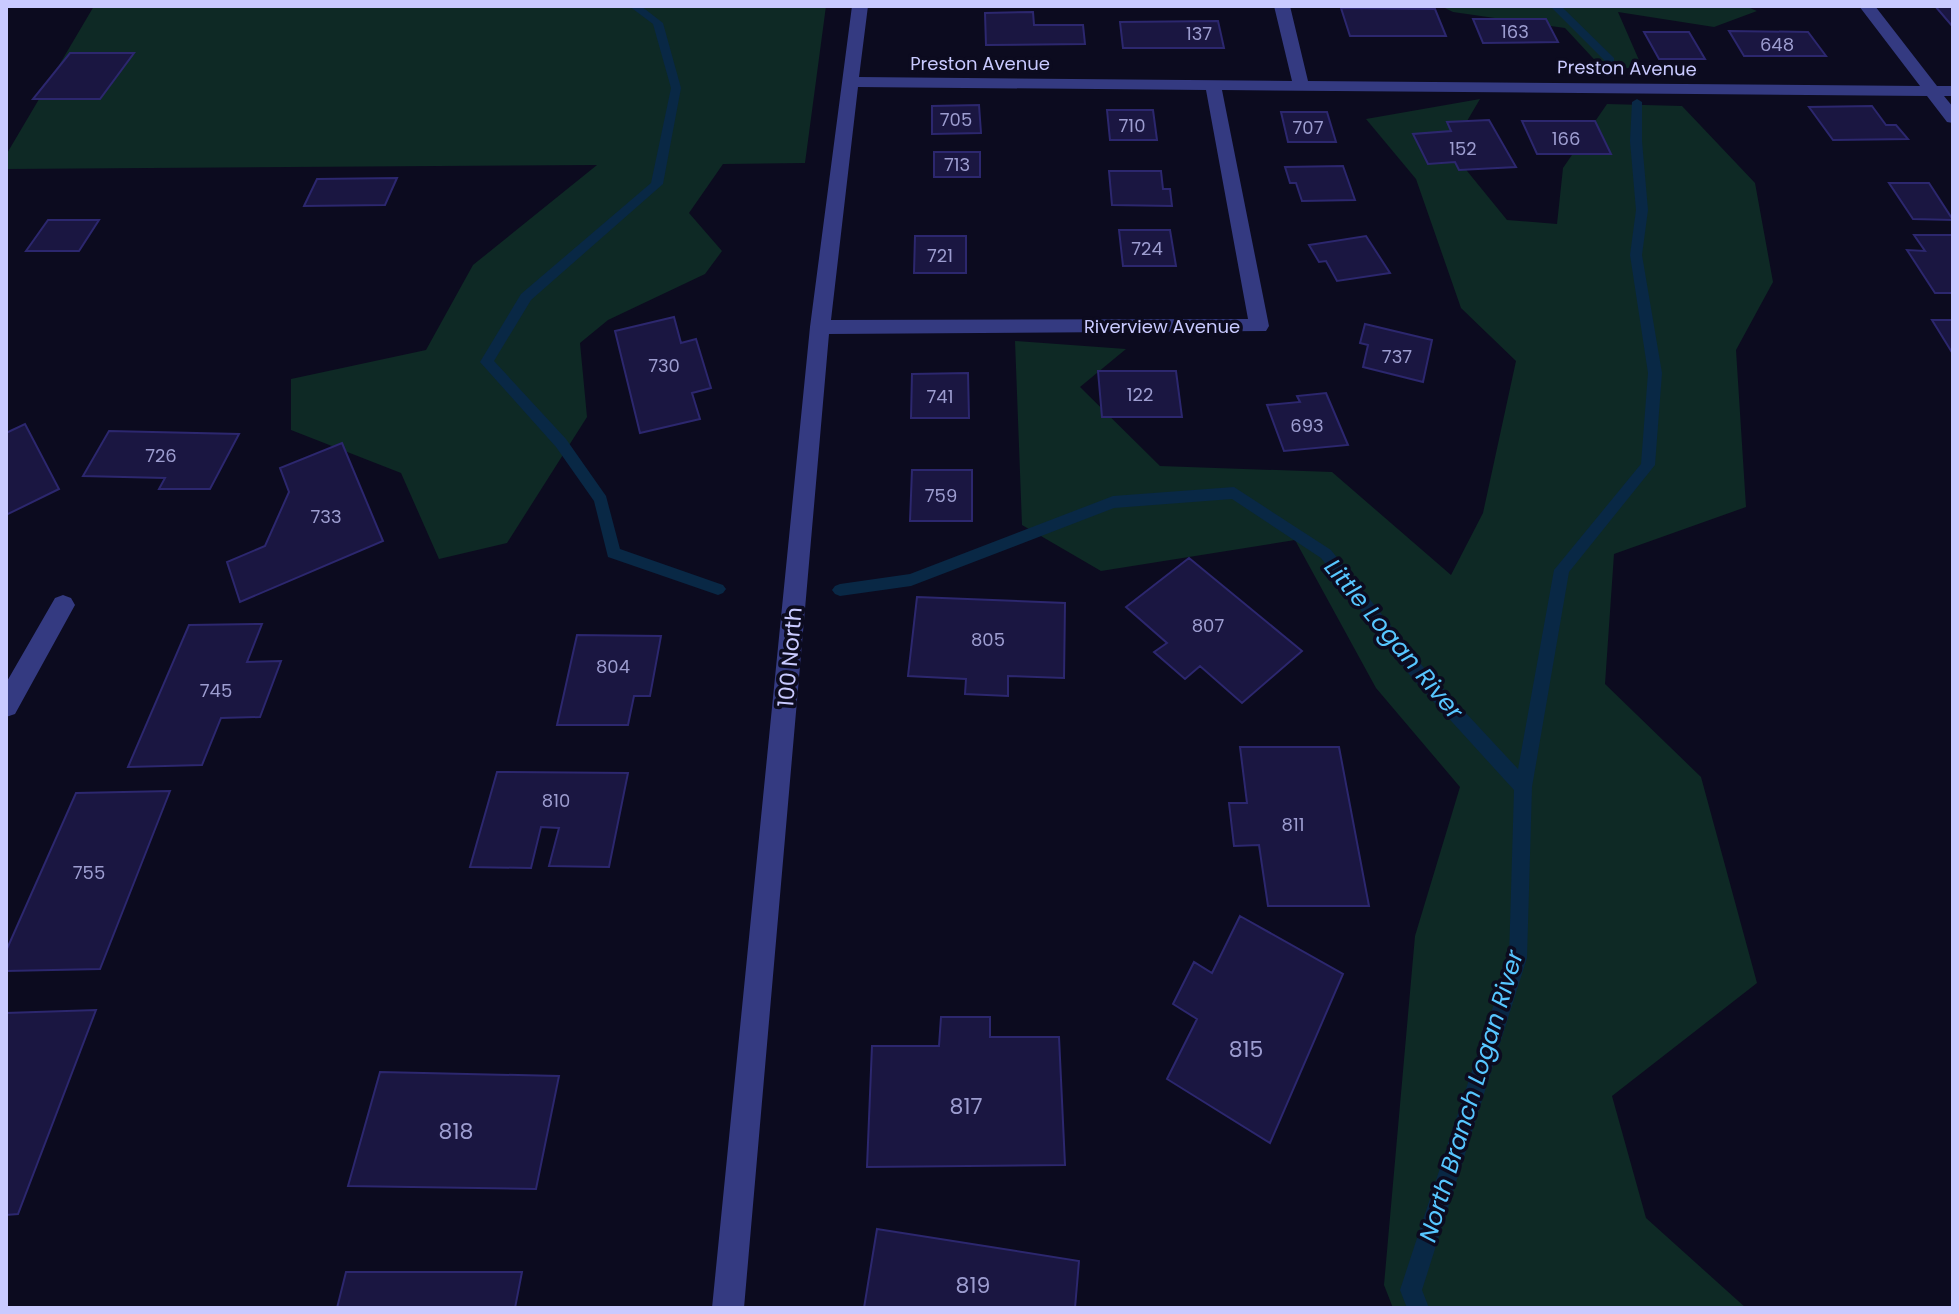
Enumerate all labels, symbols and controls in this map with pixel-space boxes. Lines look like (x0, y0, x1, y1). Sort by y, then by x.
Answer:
house number: 163 (1501, 19, 1529, 44)
house number: 137 (1186, 21, 1212, 46)
house number: 648 (1760, 32, 1794, 57)
street label: Preston Avenue (910, 51, 1050, 76)
street label: Preston Avenue (1557, 54, 1697, 82)
house number: 705 (940, 107, 972, 132)
house number: 710 (1119, 113, 1145, 138)
house number: 707 (1293, 115, 1324, 140)
house number: 166 (1552, 126, 1580, 151)
house number: 152 (1449, 136, 1477, 161)
house number: 713 (944, 152, 970, 177)
house number: 724 (1131, 236, 1163, 261)
house number: 721 (927, 243, 953, 268)
street label: Riverview Avenue (1084, 314, 1240, 339)
house number: 737 (1382, 344, 1412, 369)
house number: 730 (648, 353, 680, 378)
house number: 122 (1127, 382, 1153, 407)
house number: 741 (927, 384, 953, 409)
house number: 693 (1290, 413, 1324, 438)
house number: 726 (145, 443, 177, 468)
house number: 759 (925, 483, 957, 508)
house number: 733 (310, 504, 342, 529)
water label: Little Logan River (1317, 552, 1472, 727)
street label: 100 North (770, 606, 810, 708)
house number: 807 (1192, 613, 1224, 638)
house number: 805 (971, 627, 1005, 652)
house number: 804 (596, 654, 630, 679)
house number: 745 (200, 678, 232, 703)
house number: 810 (542, 788, 570, 813)
house number: 811 (1282, 812, 1304, 837)
house number: 755 (73, 860, 105, 885)
water label: North Branch Logan River (1411, 945, 1531, 1246)
house number: 815 (1229, 1034, 1263, 1065)
house number: 817 (950, 1091, 982, 1122)
house number: 818 (439, 1116, 473, 1147)
house number: 819 (956, 1270, 990, 1301)

